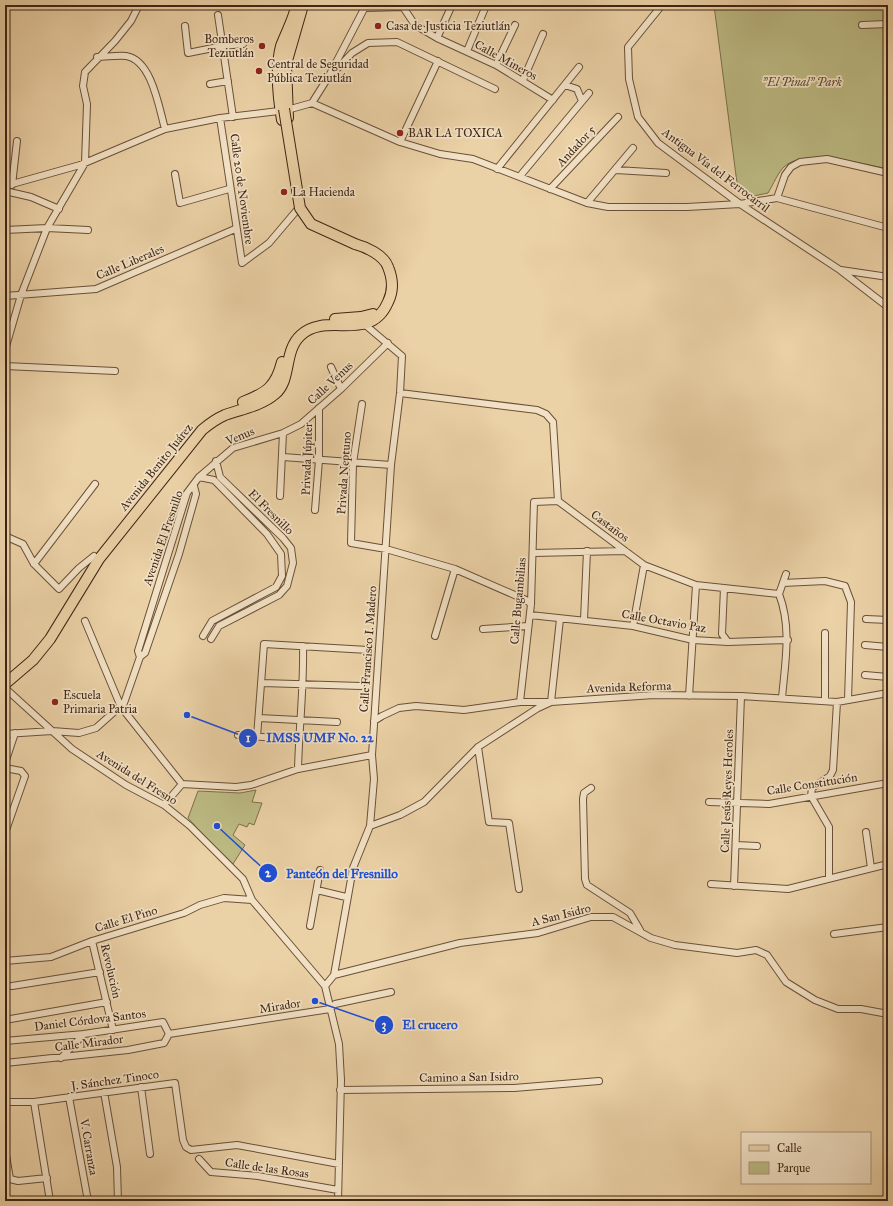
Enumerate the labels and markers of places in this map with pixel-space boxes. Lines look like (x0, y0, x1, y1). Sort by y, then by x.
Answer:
place label: Casa de Justicia Teziutlán (386, 19, 511, 34)
marker: Casa de Justicia Teziutlán (373, 21, 383, 31)
place label: Bomberos Teziutlán (204, 32, 255, 60)
marker: Bomberos Teziutlán (257, 41, 267, 51)
place label: Central de Seguridad Pública Teziutlán (267, 57, 369, 85)
marker: Central de Seguridad Pública Teziutlán (254, 66, 264, 76)
place label: BAR LA TOXICA (408, 126, 503, 140)
marker: BAR LA TOXICA (395, 128, 405, 138)
place label: La Hacienda (292, 185, 356, 199)
marker: La Hacienda (279, 187, 289, 197)
place label: Escuela Primaria Patria (63, 688, 138, 716)
marker: Escuela Primaria Patria (50, 697, 60, 707)
callout: IMSS UMF No. 22 (238, 725, 382, 750)
callout: Panteón del Fresnillo (258, 861, 406, 886)
callout: El crucero (374, 1012, 466, 1037)

